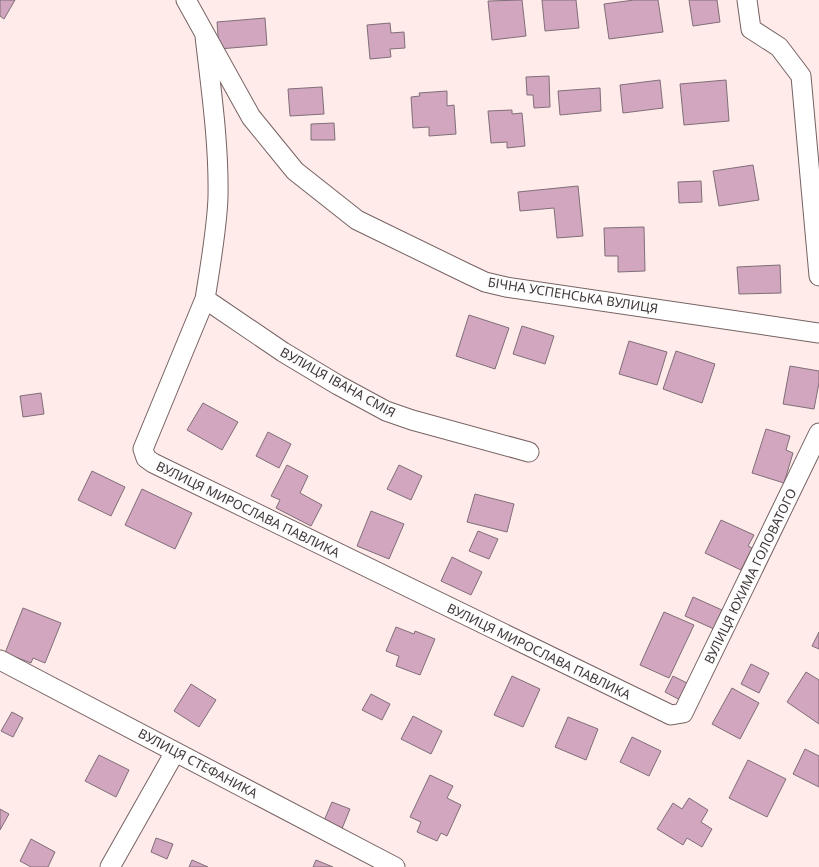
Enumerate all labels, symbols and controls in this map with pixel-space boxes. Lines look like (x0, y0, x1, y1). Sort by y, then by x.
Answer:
street label: БІЧНА УСПЕНСЬКА ВУЛИЦЯ (487, 273, 659, 317)
street label: ВУЛИЦЯ ІВАНА СМІЯ (277, 343, 399, 421)
street label: ВУЛИЦЯ МИРОСЛАВА ПАВЛИКА (153, 457, 343, 562)
street label: ВУЛИЦЯ ЮХИМА ГОЛОВАТОГО (700, 485, 800, 667)
street label: ВУЛИЦЯ МИРОСЛАВА ПАВЛИКА (444, 599, 634, 704)
street label: ВУЛИЦЯ СТЕФАНИКА (135, 724, 261, 802)

